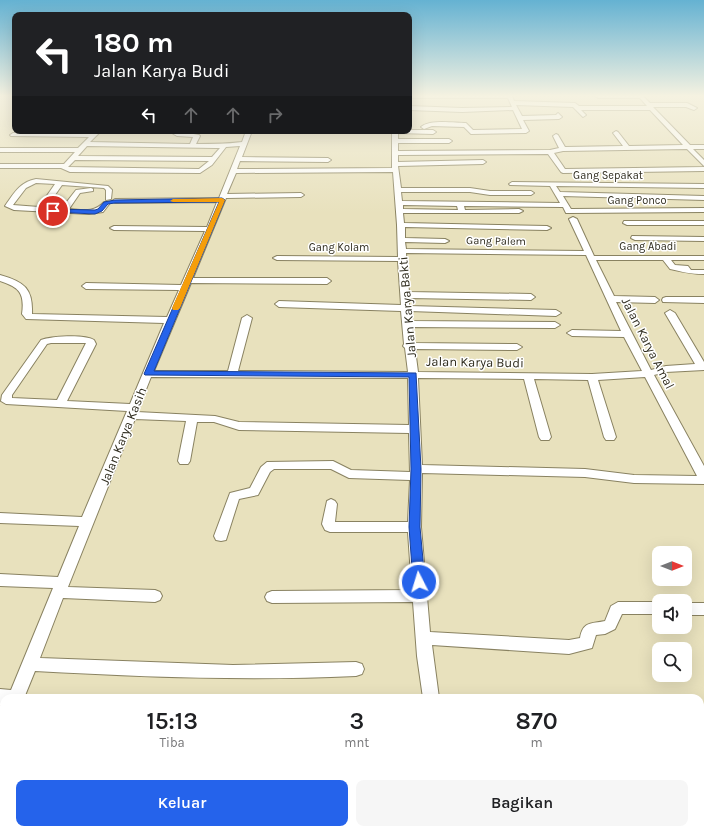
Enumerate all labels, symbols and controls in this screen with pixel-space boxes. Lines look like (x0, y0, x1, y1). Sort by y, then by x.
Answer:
text: 180 m (94, 26, 173, 59)
icon: left (28, 28, 80, 80)
text: Jalan Karya Budi (94, 60, 229, 82)
icon: left (138, 104, 160, 126)
icon: ahead (180, 104, 202, 126)
icon: ahead (222, 104, 244, 126)
icon: right (264, 104, 286, 126)
street label: Gang Sepakat (573, 169, 643, 182)
pin (36, 194, 70, 228)
street label: Gang Ponco (607, 194, 667, 207)
icon: arrive (42, 200, 64, 222)
street label: Gang Palem (466, 234, 526, 248)
street label: Gang Abadi (619, 240, 677, 253)
street label: Gang Kolam (309, 241, 369, 254)
street label: Jalan Karya Bakti (395, 256, 419, 358)
street label: Jalan Karya Amal (618, 295, 678, 391)
street label: Jalan Karya Budi (426, 354, 524, 370)
street label: Jalan Karya Kasih (97, 385, 149, 487)
north arrow (652, 546, 692, 586)
map controls (652, 546, 692, 682)
position arrow (398, 561, 440, 603)
button: sound (652, 594, 692, 634)
button: search (652, 642, 692, 682)
text: 15:13 (146, 707, 198, 735)
text: 3 (349, 707, 364, 735)
text: 870 (516, 707, 558, 735)
text: Tiba (160, 735, 185, 750)
text: mnt (344, 735, 369, 750)
text: m (531, 735, 543, 750)
button: Keluar (16, 780, 348, 826)
button: Bagikan (356, 780, 688, 826)

